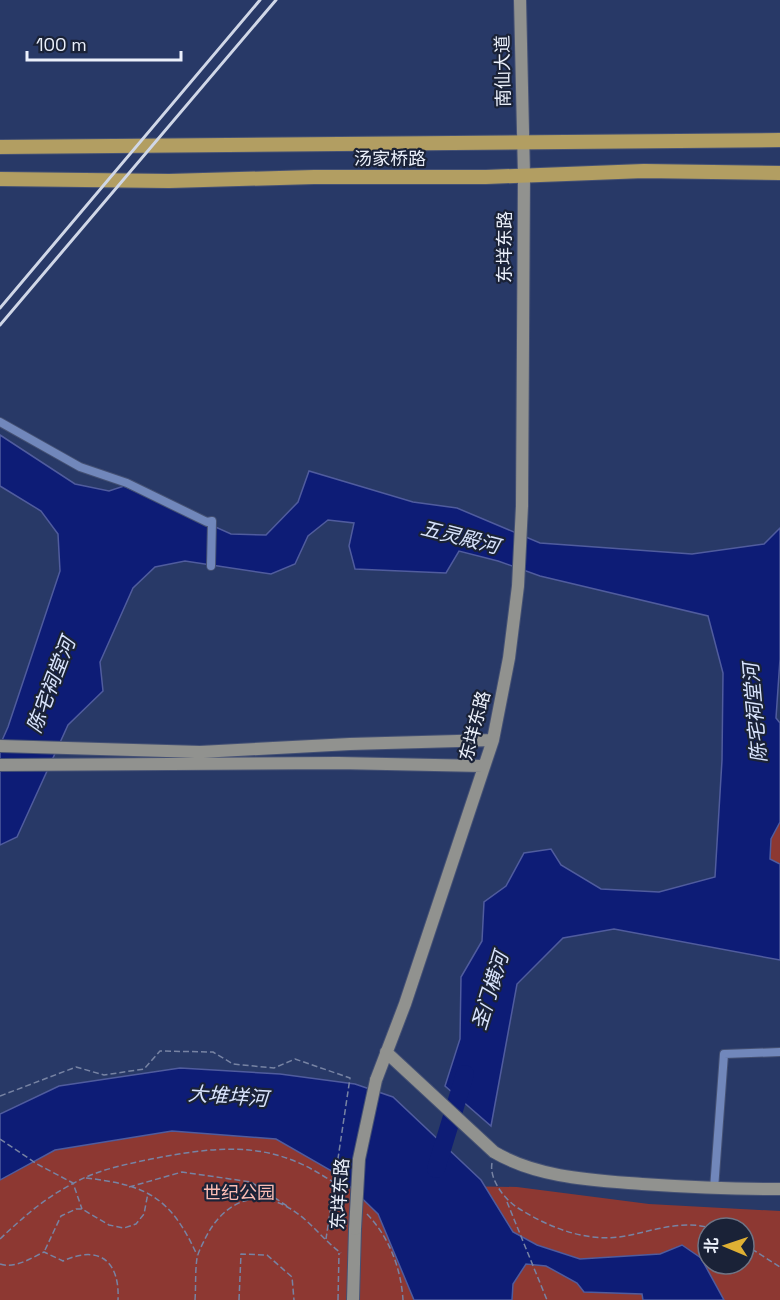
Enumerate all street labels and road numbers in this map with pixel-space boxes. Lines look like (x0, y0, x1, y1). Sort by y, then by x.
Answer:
street label: 南仙大道 (490, 35, 515, 107)
street label: 汤家桥路 (354, 147, 426, 170)
street label: 东垟东路 (493, 211, 516, 283)
street label: 东垟东路 (454, 688, 495, 764)
street label: 东垟东路 (326, 1157, 353, 1231)

